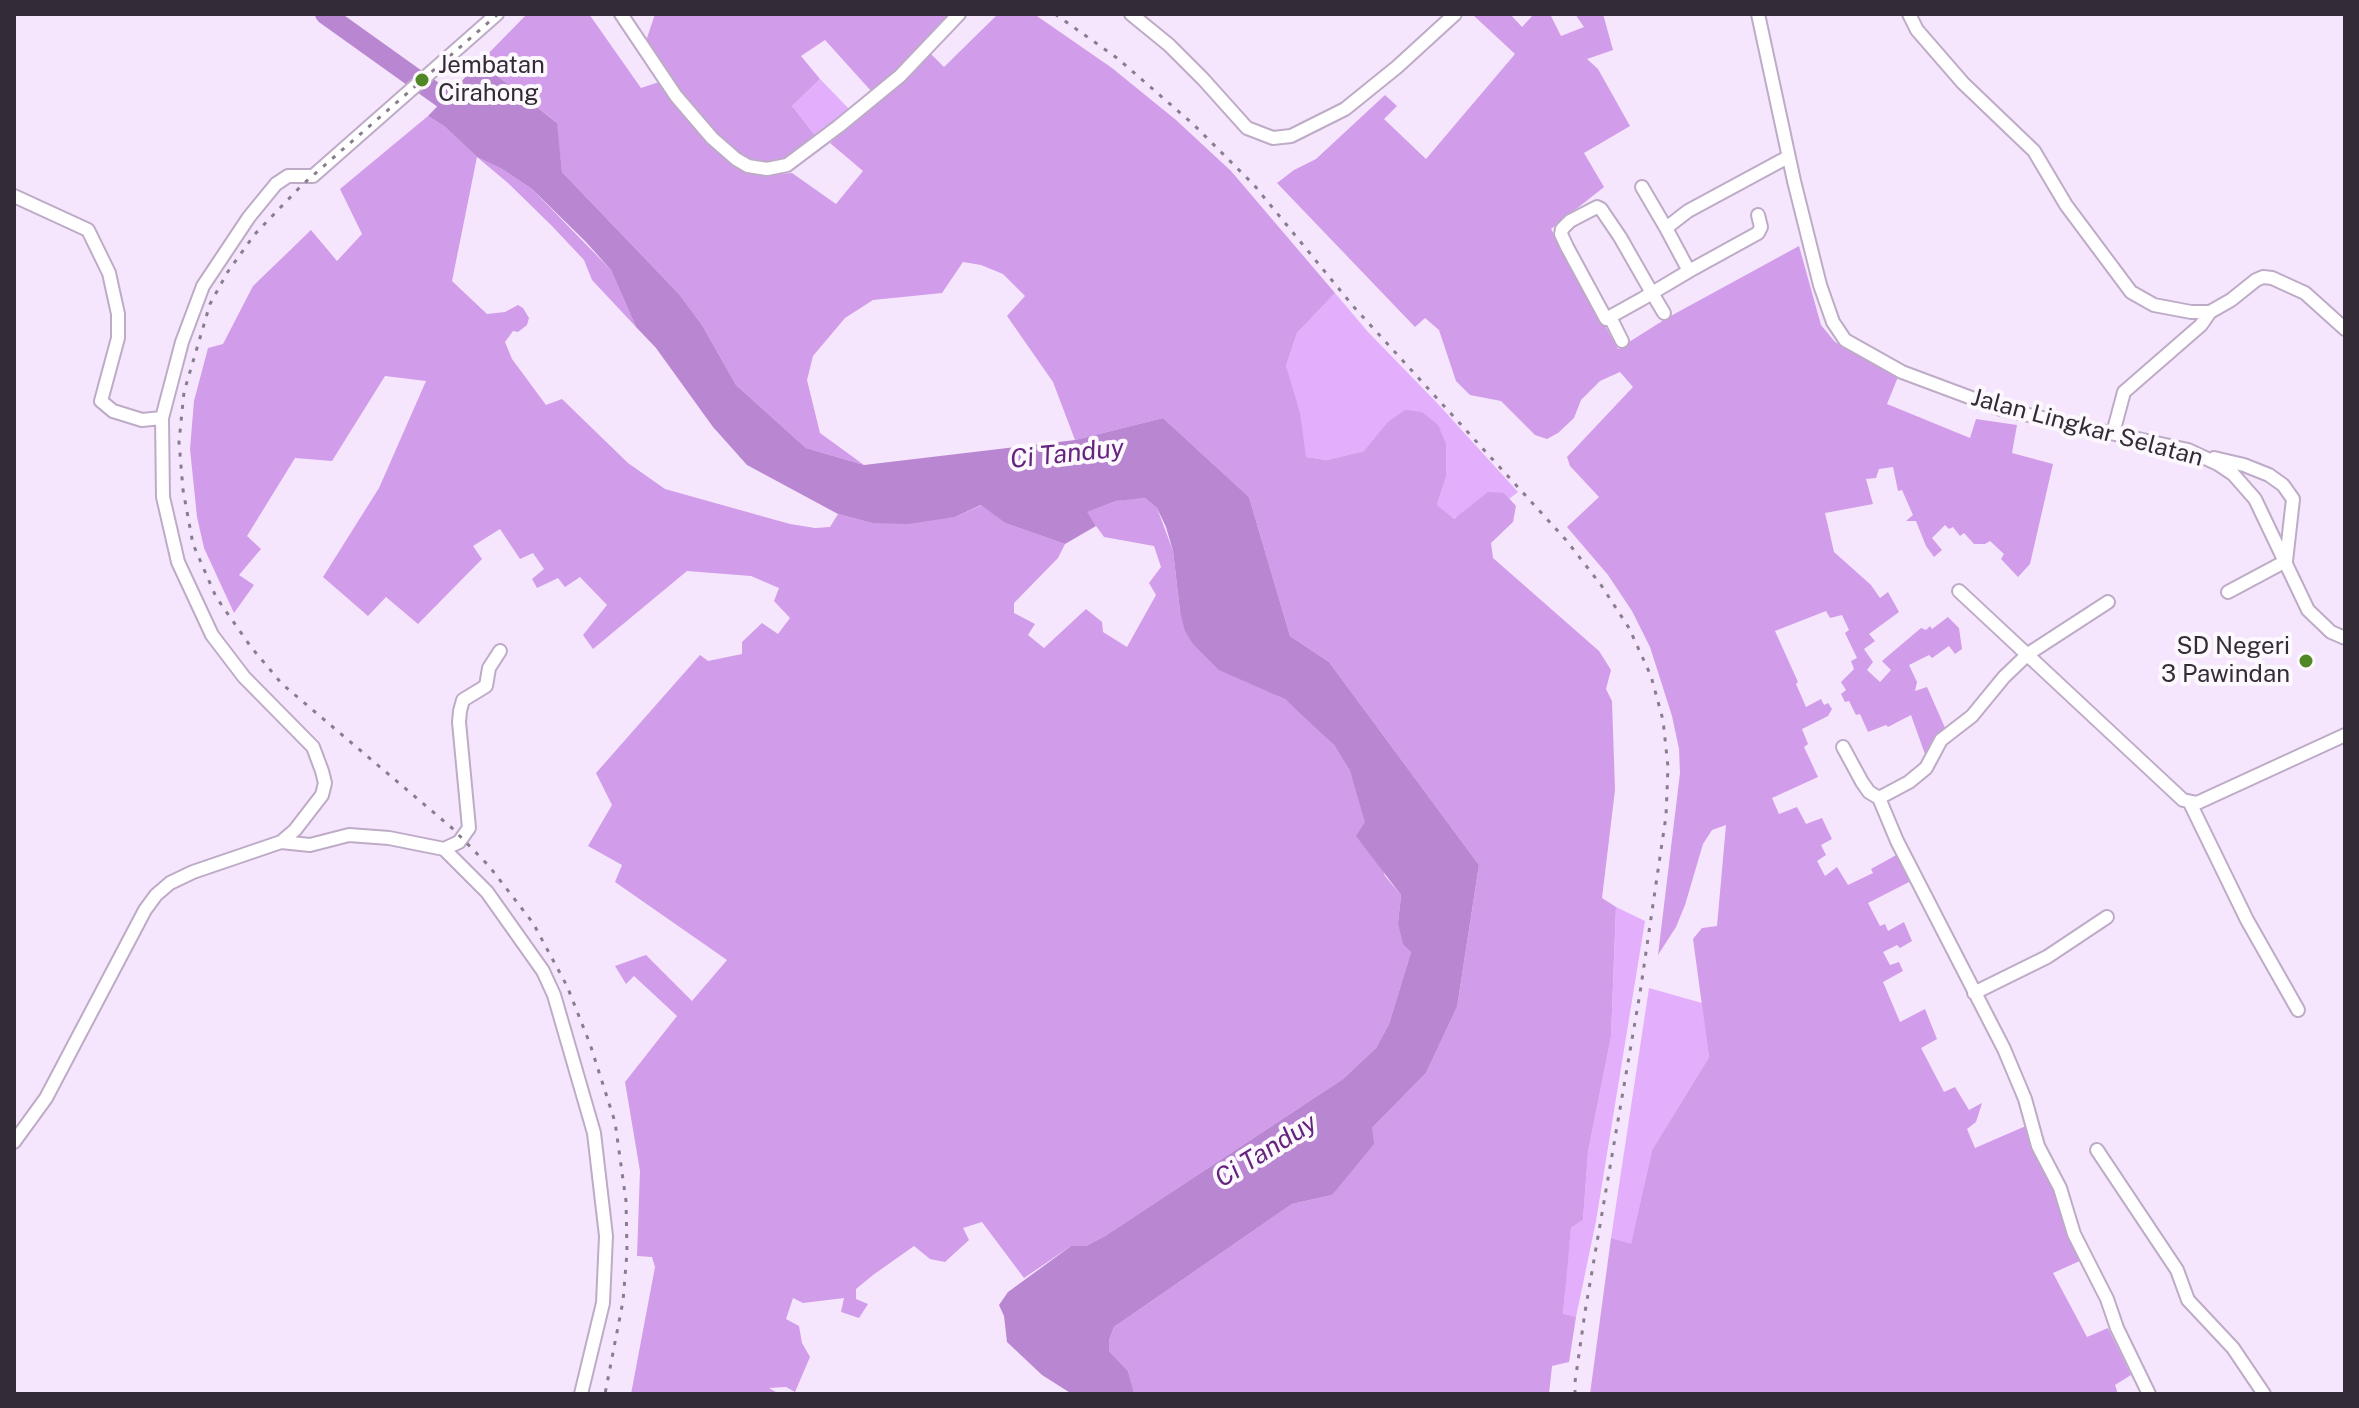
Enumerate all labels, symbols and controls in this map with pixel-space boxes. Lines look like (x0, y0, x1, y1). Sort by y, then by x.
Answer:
place label: Jembatan Cirahong (438, 52, 545, 108)
marker: Jembatan Cirahong (413, 71, 431, 89)
street label: Jalan Lingkar Selatan (1968, 383, 2206, 473)
water label: Ci Tanduy (1008, 433, 1126, 475)
place label: SD Negeri 3 Pawindan (2161, 633, 2290, 689)
marker: SD Negeri 3 Pawindan (2297, 652, 2315, 670)
water label: Ci Tanduy (1209, 1107, 1323, 1195)

